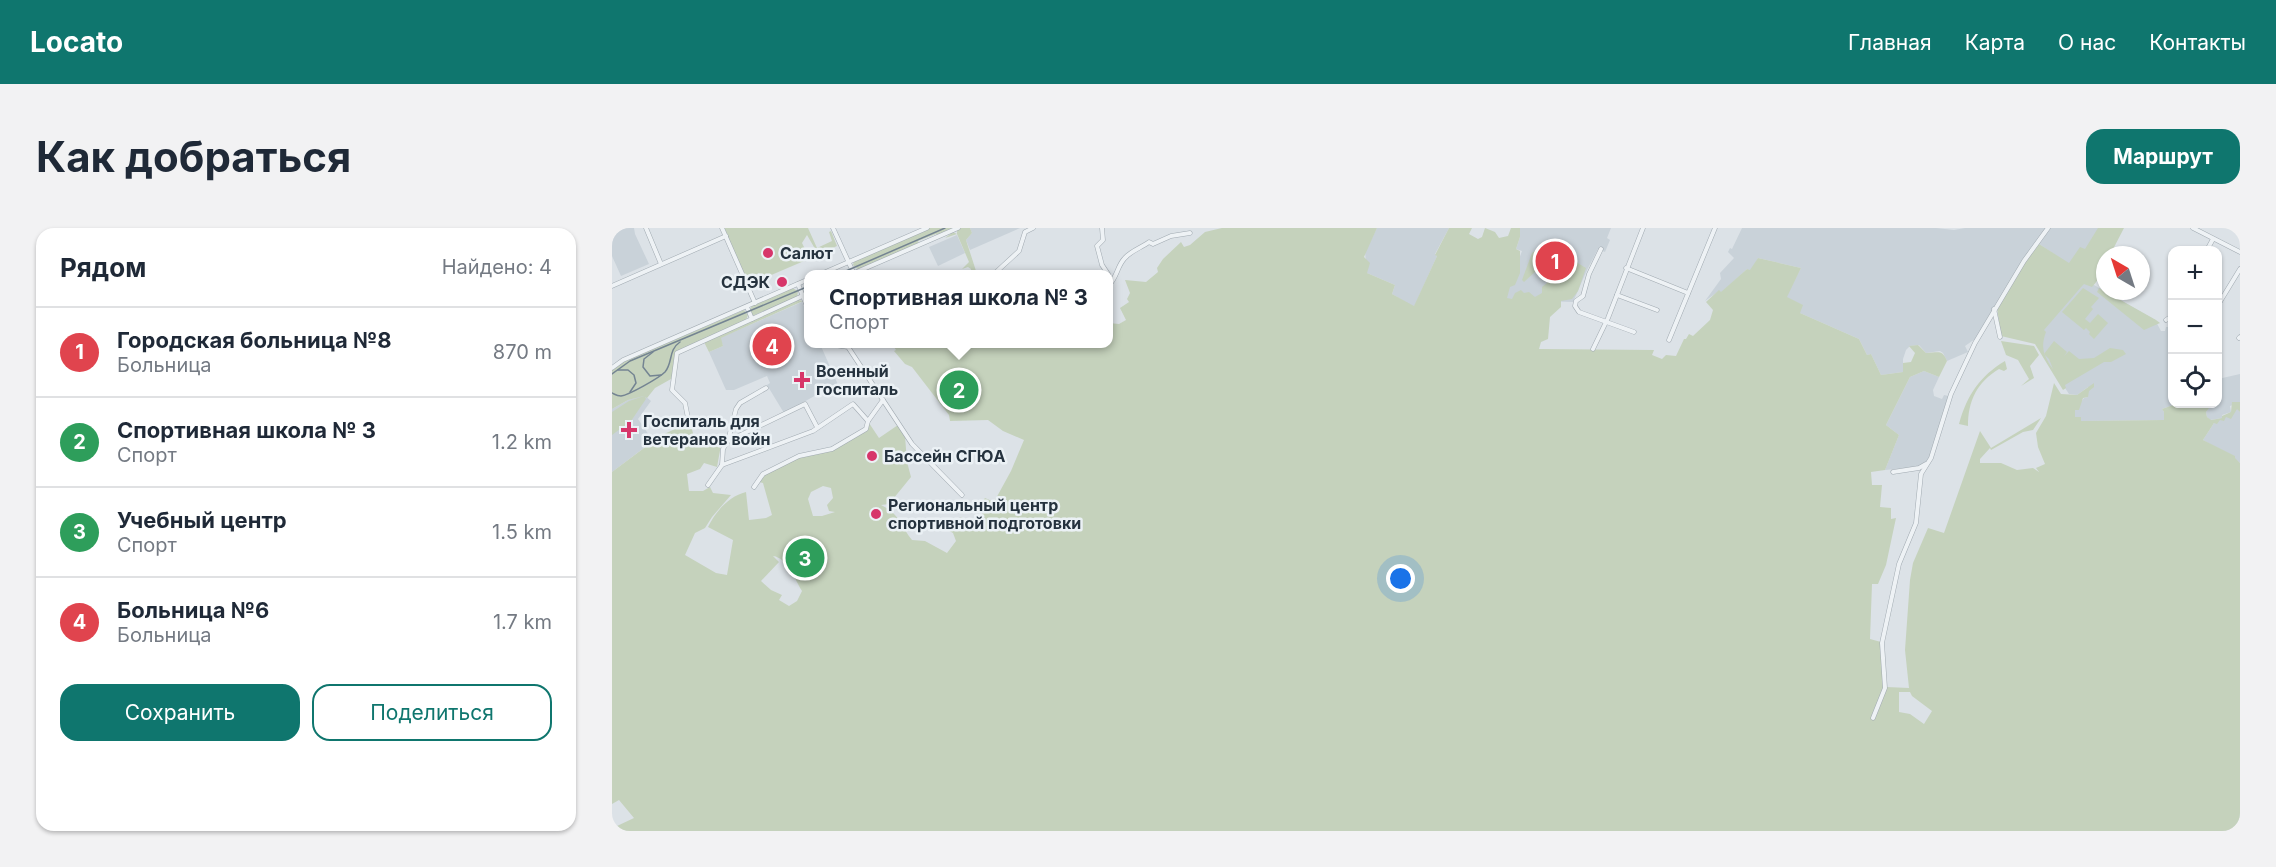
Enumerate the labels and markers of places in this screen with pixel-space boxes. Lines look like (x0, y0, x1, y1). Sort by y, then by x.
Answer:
pin: 1 (1536, 238, 1574, 284)
place label: Салют (780, 243, 833, 263)
marker: Салют (761, 246, 775, 260)
place label: СДЭК (721, 272, 770, 292)
marker: СДЭК (775, 275, 789, 289)
pin: 4 (752, 324, 792, 368)
place label: Военный госпиталь (816, 361, 898, 399)
pin: 2 (940, 368, 978, 412)
marker: Военный госпиталь (793, 371, 811, 389)
place label: Госпиталь для ветеранов войн (643, 411, 770, 449)
marker: Госпиталь для ветеранов войн (620, 421, 638, 439)
place label: Бассейн СГЮА (884, 446, 1006, 466)
marker: Бассейн СГЮА (865, 449, 879, 463)
place label: Региональный центр спортивной подготовки (888, 495, 1081, 533)
marker: Региональный центр спортивной подготовки (869, 507, 883, 521)
pin: 3 (786, 536, 824, 580)

